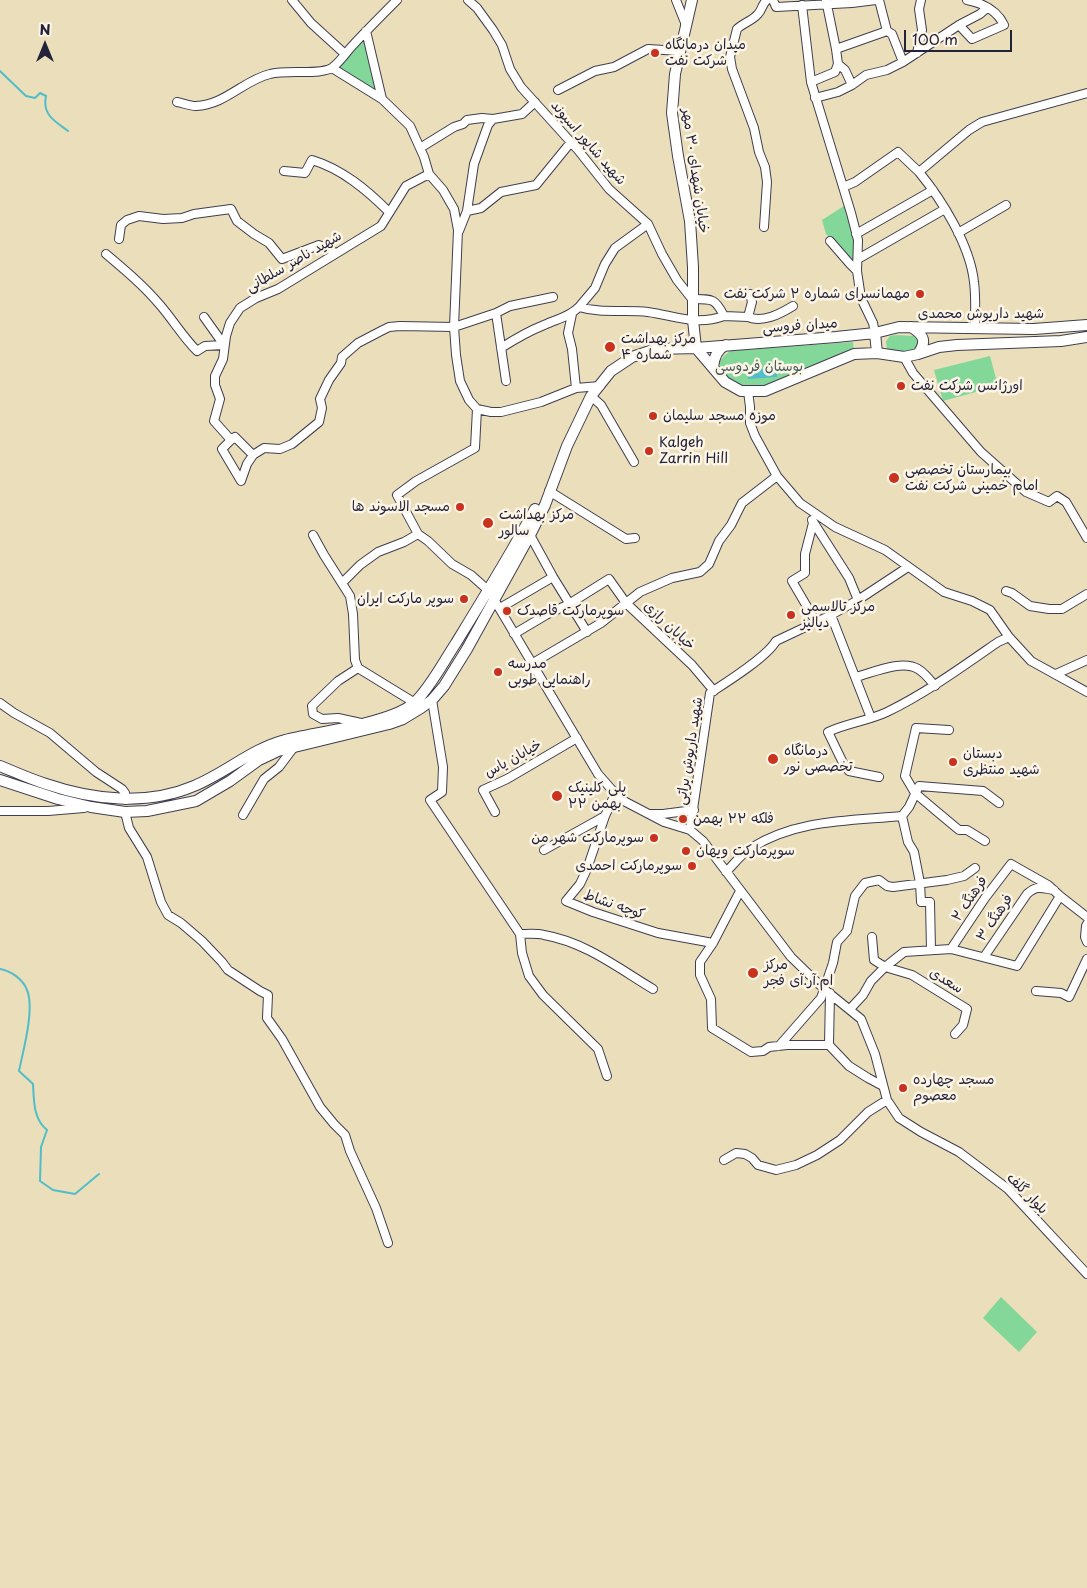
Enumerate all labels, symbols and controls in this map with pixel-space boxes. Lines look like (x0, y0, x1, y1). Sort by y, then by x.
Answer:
text: N (39, 19, 51, 40)
north arrow (20, 20, 70, 70)
scale bar (907, 20, 1014, 52)
text: 100 m (912, 27, 958, 50)
place label: میدان درمانگاه شرکت نفت (665, 37, 746, 70)
marker: میدان درمانگاه شرکت نفت (649, 47, 661, 59)
street label: شهید شاپور اسیوند (547, 97, 629, 189)
street label: خیابان شهدای ۳۰ مهر (678, 108, 712, 234)
street label: شهید ناصر سلطانی (243, 228, 345, 296)
place label: مهمانسرای شماره ۲ شرکت نفت (724, 286, 910, 302)
marker: مهمانسرای شماره ۲ شرکت نفت (914, 288, 926, 300)
street label: شهید داریوش محمدی (918, 306, 1044, 322)
street label: میدان فروسی (762, 315, 838, 337)
place label: مرکز بهداشت شماره ۴ (621, 331, 696, 364)
marker: مرکز بهداشت شماره ۴ (603, 340, 617, 354)
park label: بوستان فردوسی (715, 359, 803, 375)
place label: اورژانس شرکت نفت (911, 378, 1023, 394)
marker: اورژانس شرکت نفت (895, 380, 907, 392)
place label: موزه مسجد سلیمان (663, 408, 776, 424)
marker: موزه مسجد سلیمان (647, 410, 659, 422)
place label: Kalgeh Zarrin Hill (659, 435, 728, 468)
marker: Kalgeh Zarrin Hill (643, 445, 655, 457)
place label: بیمارستان تخصصی امام خمینی شرکت نفت (905, 462, 1038, 494)
marker: بیمارستان تخصصی امام خمینی شرکت نفت (887, 471, 901, 485)
place label: مسجد الاسوند ها (352, 499, 450, 515)
marker: مسجد الاسوند ها (454, 501, 466, 513)
place label: مرکز بهداشت سالور (499, 507, 574, 540)
marker: مرکز بهداشت سالور (481, 516, 495, 530)
place label: سوپر مارکت ایران (357, 591, 454, 607)
marker: سوپر مارکت ایران (458, 593, 470, 605)
street label: خیابان رازی (640, 598, 698, 654)
place label: مرکز تالاسمی دیالیز (801, 599, 875, 632)
place label: سوپرمارکت قاصدک (517, 603, 624, 619)
marker: سوپرمارکت قاصدک (501, 605, 513, 617)
marker: مرکز تالاسمی دیالیز (785, 609, 797, 621)
place label: مدرسه راهنمایی طوبی (508, 656, 591, 689)
marker: مدرسه راهنمایی طوبی (492, 666, 504, 678)
street label: شهید داریوش براتی (673, 696, 707, 806)
street label: خیابان یاس (481, 736, 545, 782)
place label: درمانگاه تخصصی نور (784, 743, 853, 776)
place label: دبستان شهید منتظری (963, 746, 1040, 779)
marker: درمانگاه تخصصی نور (766, 752, 780, 766)
marker: دبستان شهید منتظری (947, 756, 959, 768)
place label: پلی کلینیک ۲۲ بهمن (568, 780, 626, 812)
marker: پلی کلینیک ۲۲ بهمن (550, 789, 564, 803)
place label: فلکه ۲۲ بهمن (693, 811, 774, 827)
marker: فلکه ۲۲ بهمن (677, 813, 689, 825)
place label: سوپرمارکت شهر من (531, 830, 644, 846)
marker: سوپرمارکت شهر من (648, 832, 660, 844)
place label: سوپرمارکت ویهان (696, 843, 795, 859)
marker: سوپرمارکت ویهان (680, 845, 692, 857)
place label: سوپرمارکت احمدی (575, 858, 682, 874)
marker: سوپرمارکت احمدی (686, 860, 698, 872)
street label: فرهنگ ۲ (949, 873, 991, 925)
street label: کوچه نشاط (581, 887, 647, 923)
street label: فرهنگ ۳ (973, 891, 1017, 945)
place label: مرکز ام.آر.آی فجر (764, 957, 833, 990)
street label: سعدی (926, 964, 966, 998)
marker: مرکز ام.آر.آی فجر (746, 966, 760, 980)
place label: مسجد چهارده معصوم (913, 1072, 994, 1104)
marker: مسجد چهارده معصوم (897, 1082, 909, 1094)
street label: بلوار گلف (1003, 1170, 1051, 1218)

